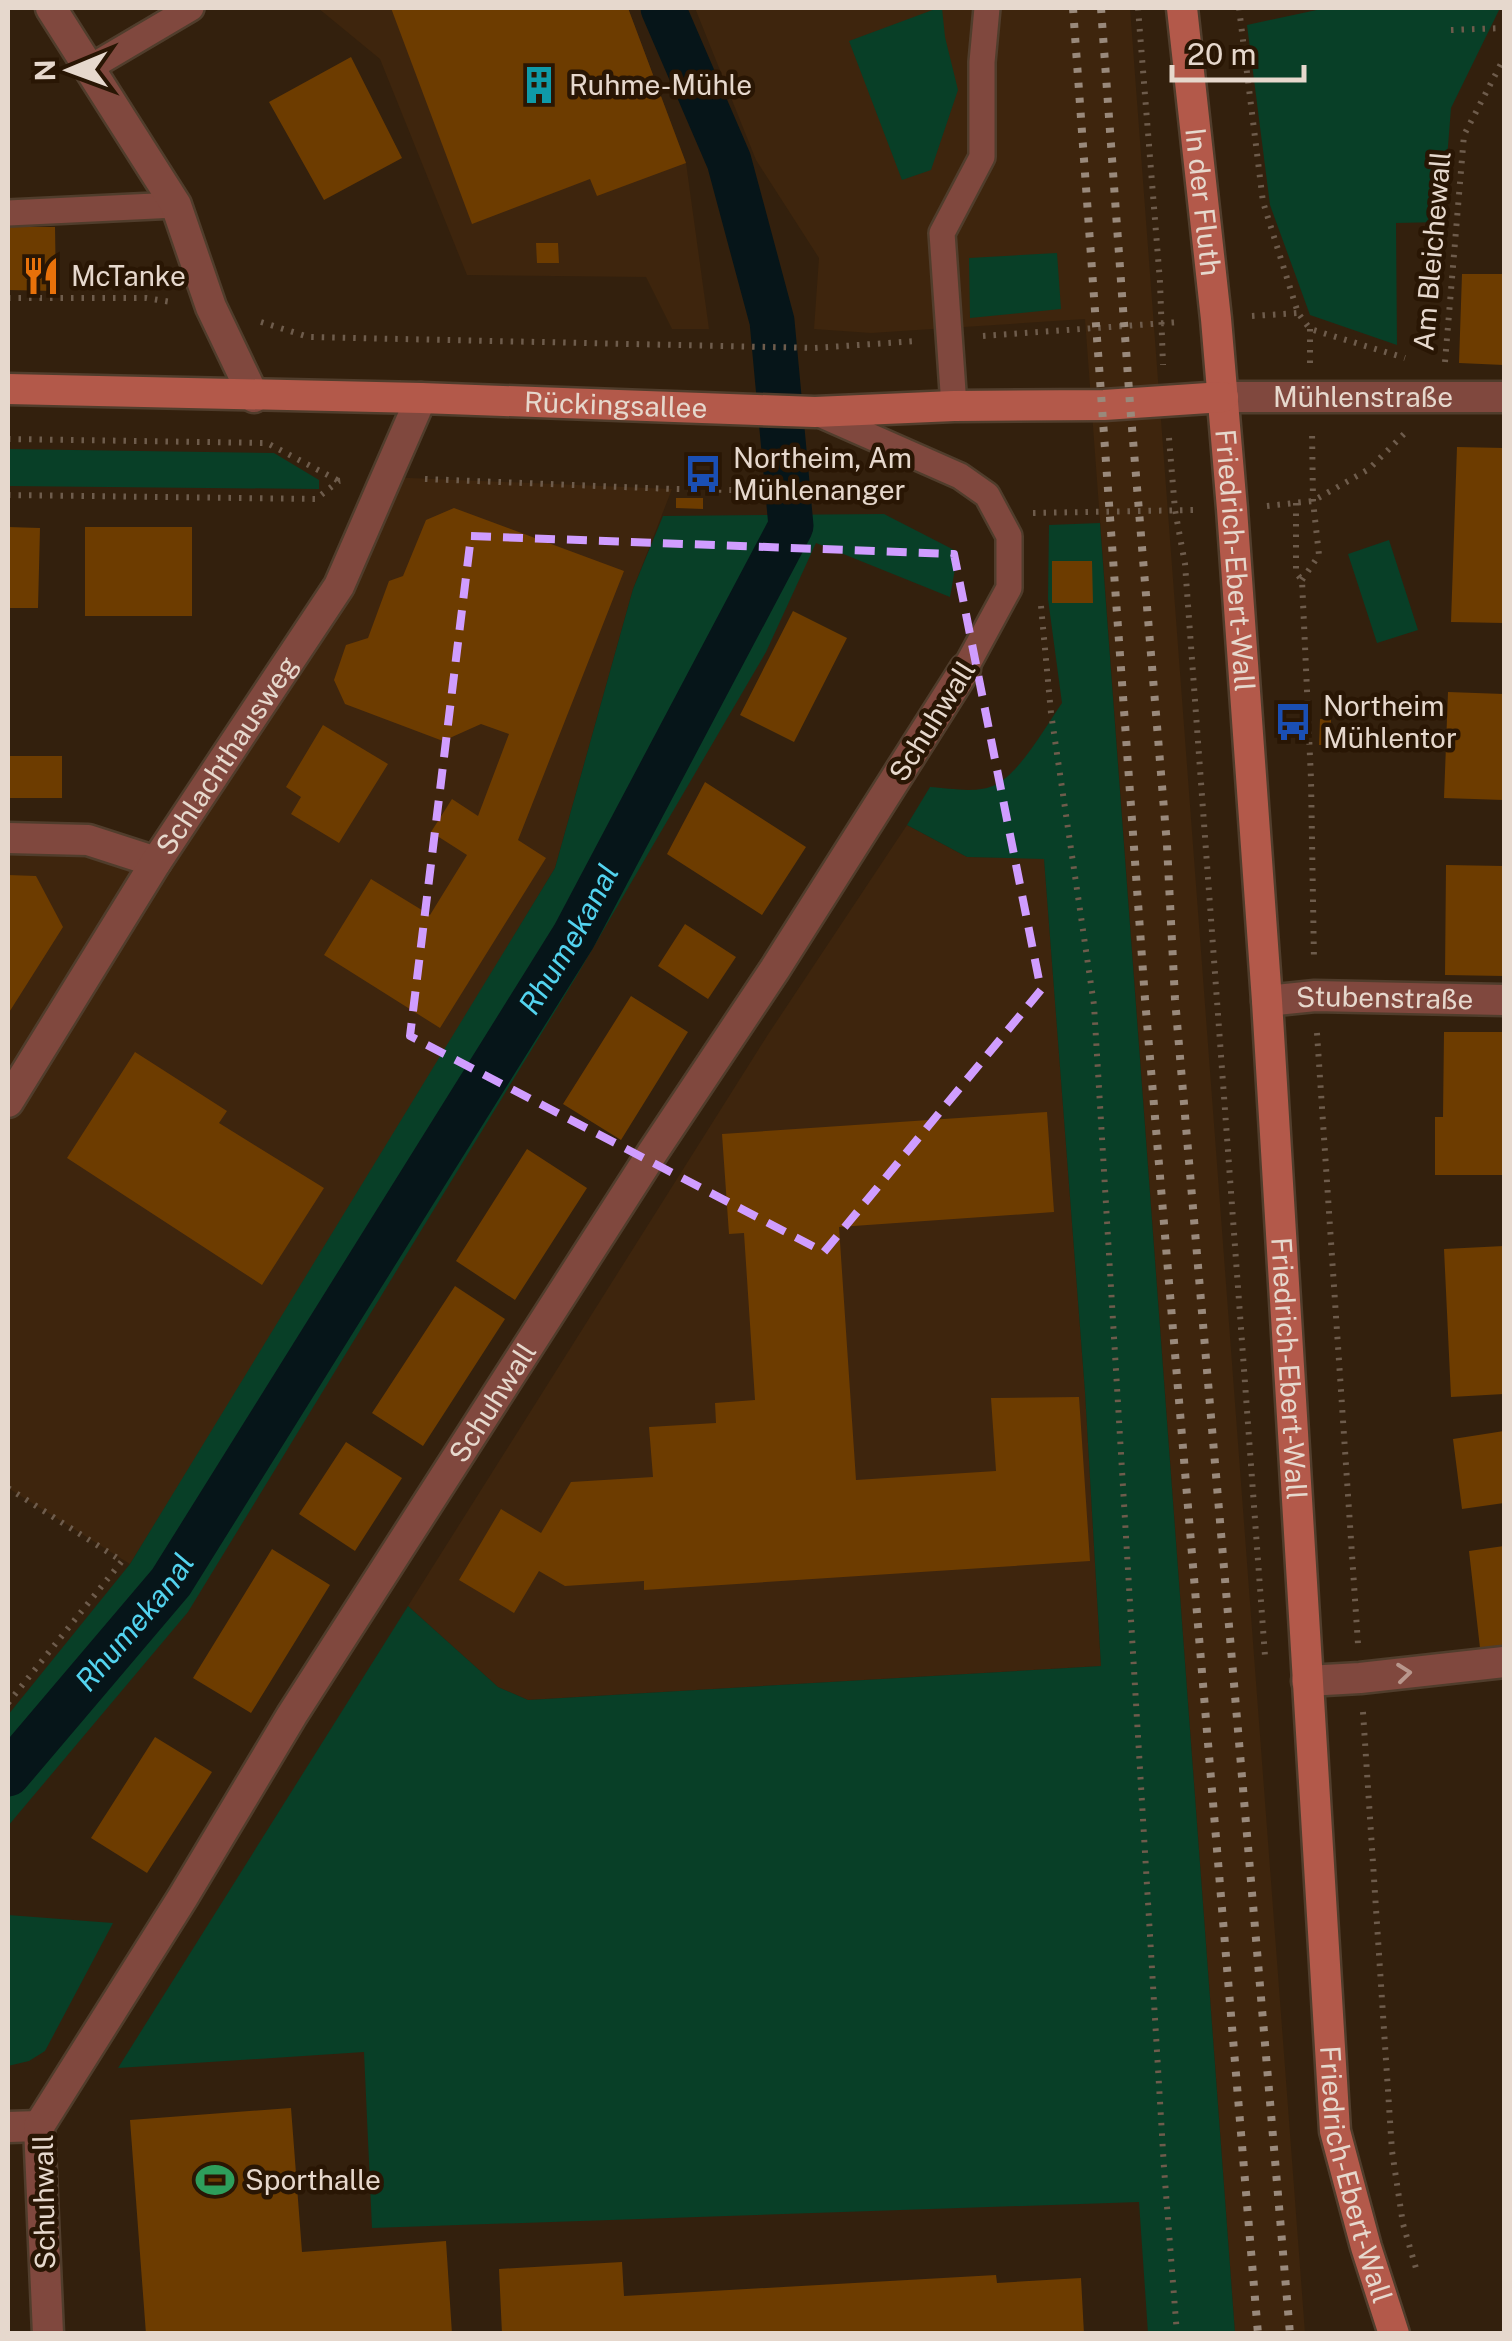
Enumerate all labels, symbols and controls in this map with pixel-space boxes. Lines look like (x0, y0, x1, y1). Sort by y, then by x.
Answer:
north arrow (20, 20, 120, 120)
scale bar (1172, 20, 1304, 82)
text: 20 m (1187, 36, 1256, 72)
text: N (28, 59, 61, 82)
building icon: Ruhme-Mühle (518, 64, 560, 106)
place label: Ruhme-Mühle (569, 68, 752, 101)
street label: In der Fluth (1179, 126, 1228, 278)
street label: Am Bleichewall (1406, 150, 1457, 352)
restaurant icon: McTanke (20, 255, 62, 297)
place label: McTanke (71, 259, 186, 292)
street label: Mühlenstraße (1273, 380, 1453, 413)
street label: Rückingsallee (524, 385, 708, 424)
street label: Friedrich-Ebert-Wall (1209, 428, 1262, 693)
place label: Northeim, Am Mühlenanger (733, 441, 912, 506)
bus stop icon: Northeim, Am Mühlenanger (682, 453, 724, 495)
street label: Schlachthausweg (148, 649, 304, 861)
street label: Schuhwall (882, 654, 981, 787)
place label: Northeim Mühlentor (1323, 689, 1457, 754)
bus stop icon: Northeim Mühlentor (1272, 701, 1314, 743)
water label: Rhumekanal (511, 858, 626, 1021)
street label: Stubenstraße (1295, 979, 1474, 1015)
street label: Friedrich-Ebert-Wall (1265, 1236, 1314, 1501)
street label: Schuhwall (441, 1336, 542, 1468)
water label: Rhumekanal (67, 1546, 201, 1698)
one-way arrow (1397, 1663, 1413, 1684)
street label: Friedrich-Ebert-Wall (1314, 2045, 1400, 2307)
street label: Schuhwall (26, 2134, 61, 2270)
sports icon: Sporthalle (194, 2159, 236, 2201)
place label: Sporthalle (245, 2163, 381, 2196)

